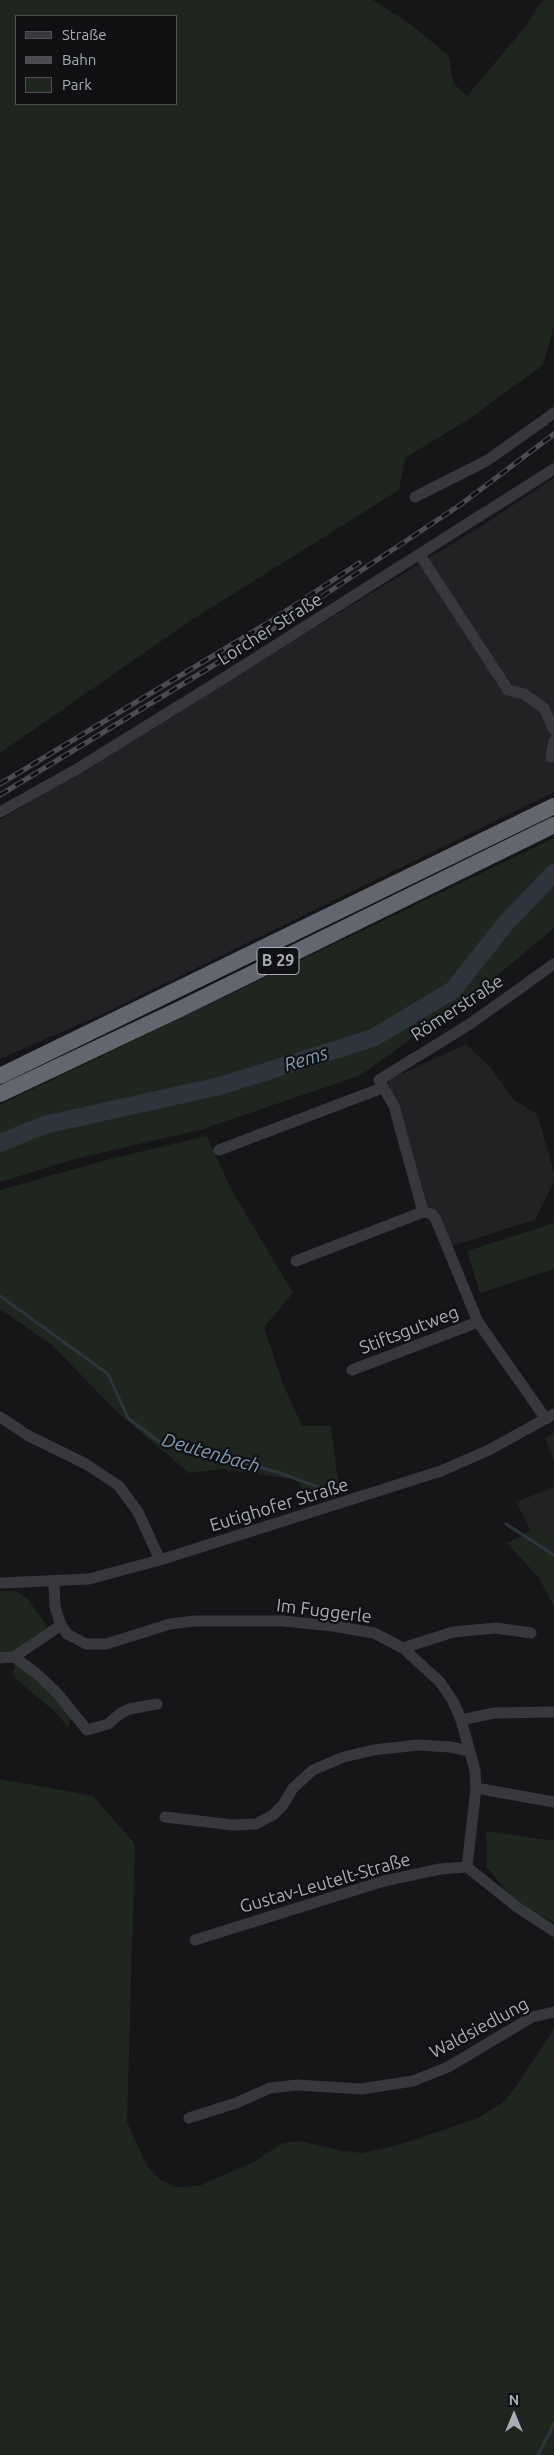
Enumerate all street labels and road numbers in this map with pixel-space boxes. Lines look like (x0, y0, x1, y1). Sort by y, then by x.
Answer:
street label: Lorcher Straße (214, 588, 326, 670)
road number: B 29 (257, 948, 299, 974)
street label: Römerstraße (407, 970, 507, 1046)
street label: Stiftsgutweg (356, 1301, 462, 1359)
street label: Eutighofer Straße (207, 1474, 351, 1536)
street label: Im Fuggerle (275, 1594, 373, 1628)
street label: Gustav-Leutelt-Straße (237, 1848, 413, 1918)
street label: Waldsiedlung (426, 1993, 532, 2063)

